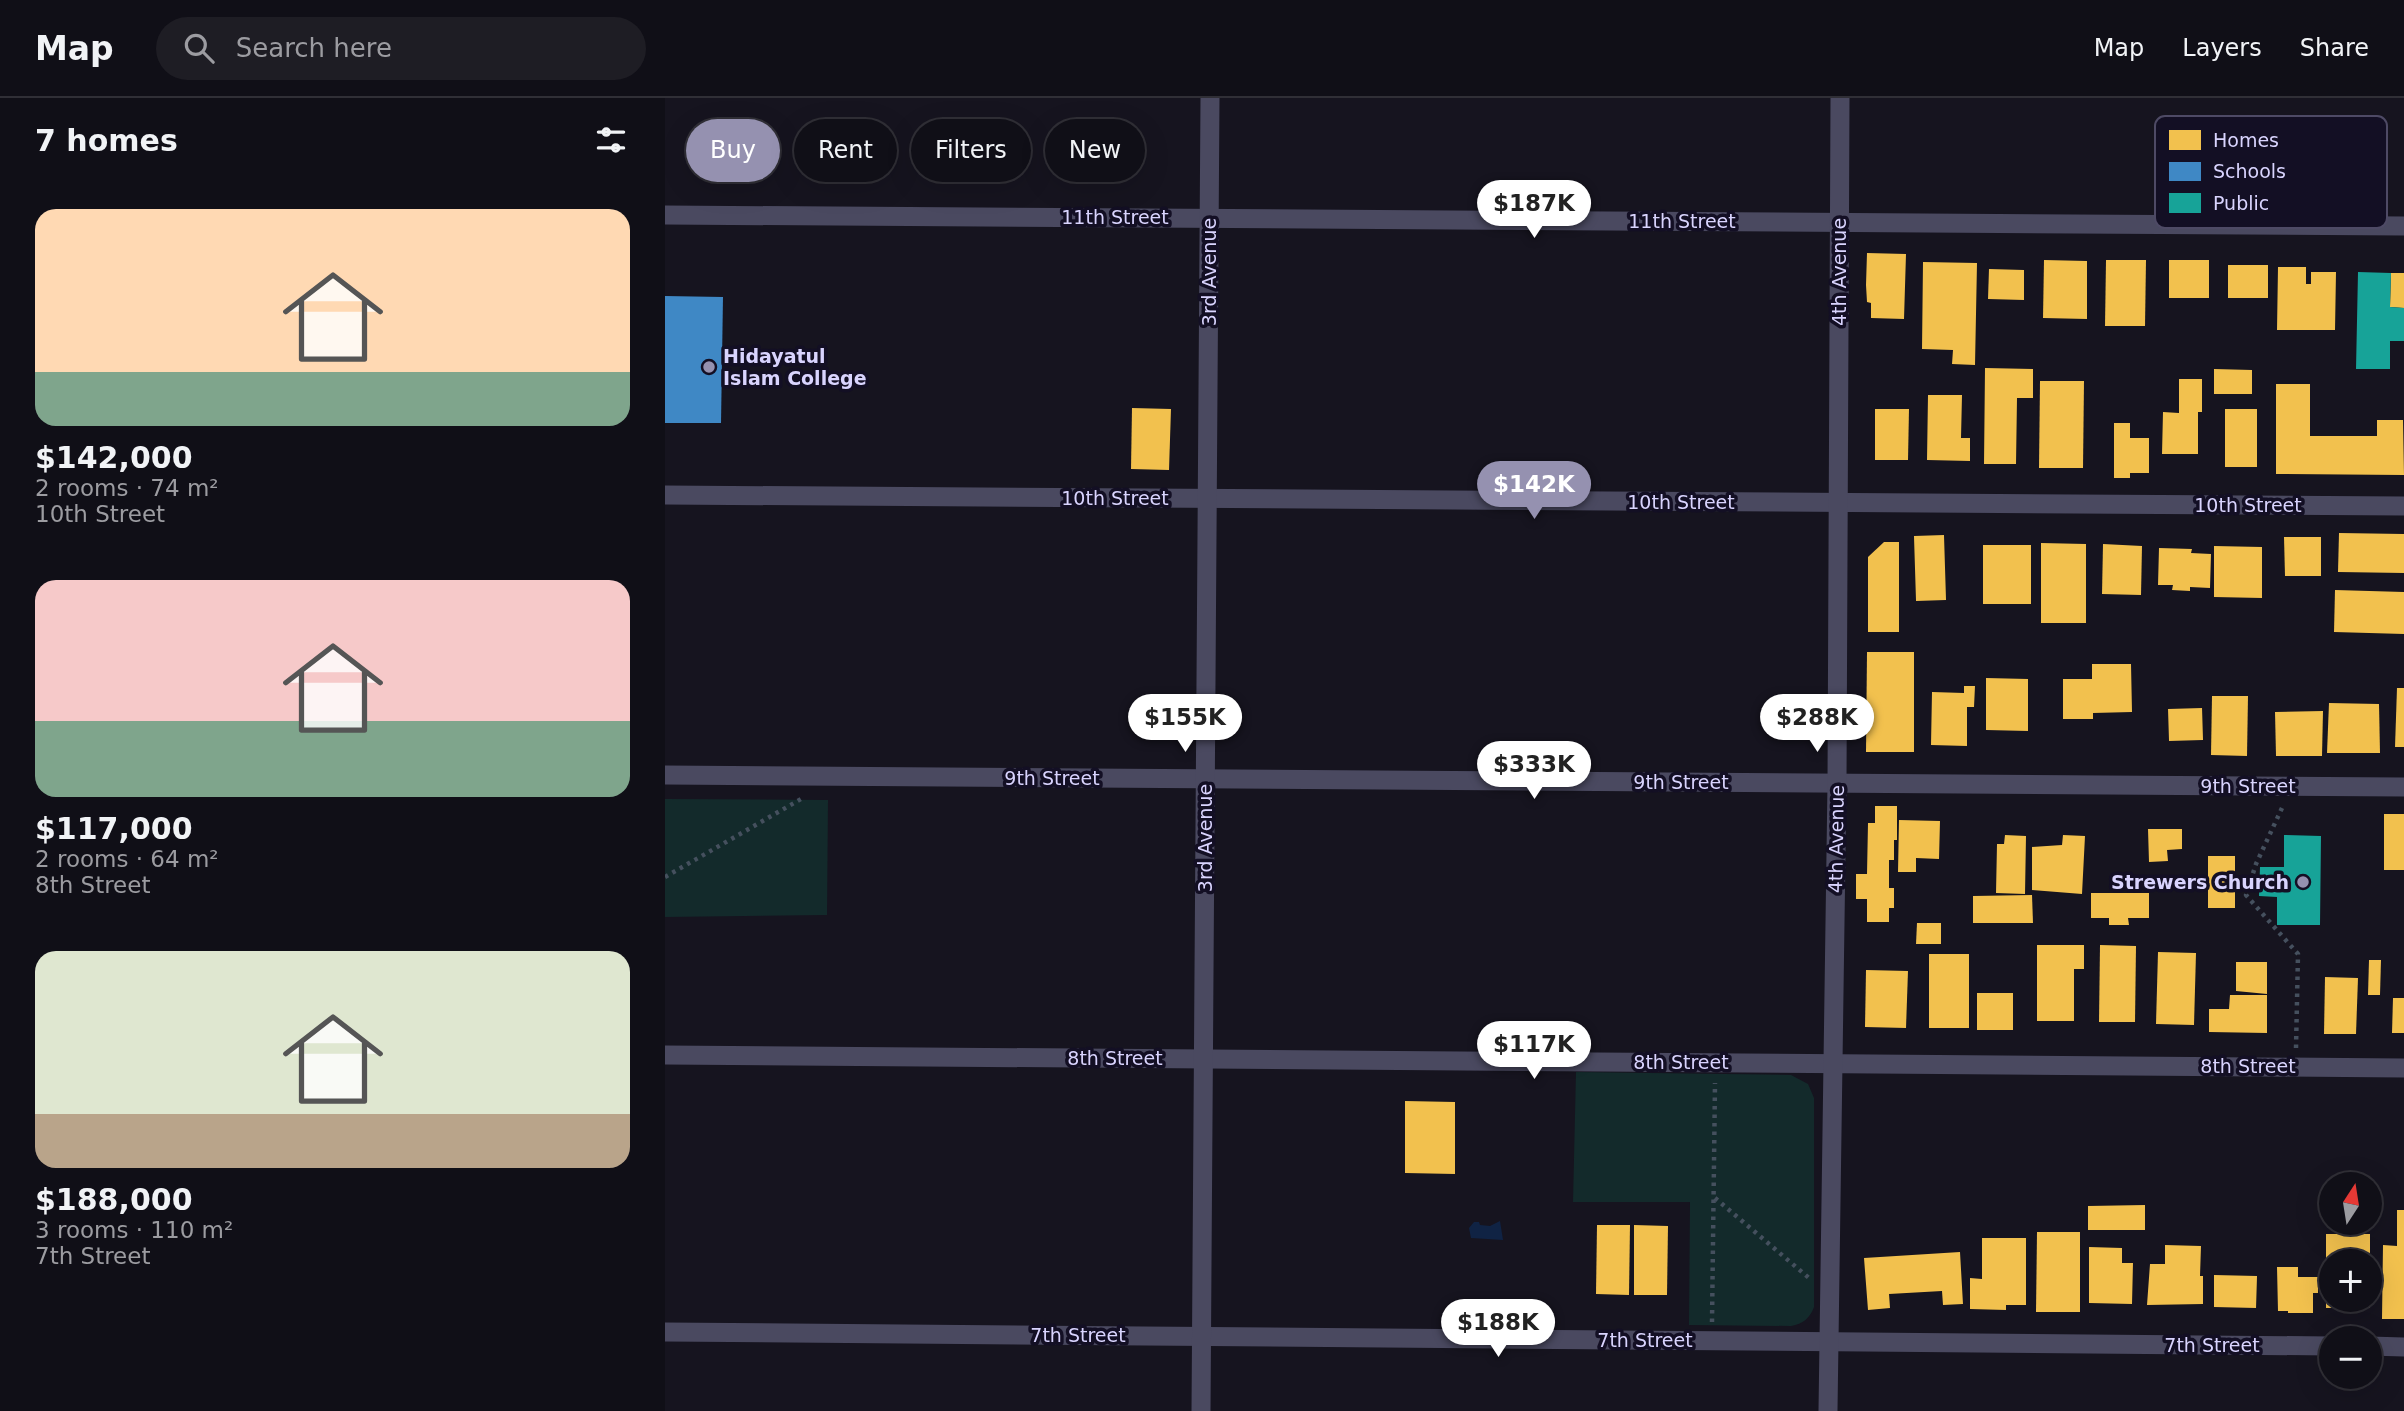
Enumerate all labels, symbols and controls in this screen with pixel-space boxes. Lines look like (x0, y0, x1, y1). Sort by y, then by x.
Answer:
search box (156, 17, 646, 80)
text: Map (35, 29, 114, 68)
icon: search (180, 29, 218, 67)
text: Search here (236, 33, 392, 63)
text: Map (2094, 34, 2144, 62)
text: Layers (2182, 34, 2262, 62)
text: Share (2300, 34, 2369, 62)
legend (2155, 116, 2387, 228)
chip: Buy (686, 119, 780, 182)
chip: Rent (794, 119, 897, 182)
chip: Filters (911, 119, 1031, 182)
chip: New (1045, 119, 1145, 182)
icon: filters (592, 121, 630, 159)
text: 7 homes (35, 123, 178, 158)
text: Homes (2213, 129, 2279, 151)
text: Schools (2213, 160, 2286, 182)
pin: $187K (1485, 180, 1583, 240)
text: $187K (1493, 190, 1575, 216)
text: Public (2213, 192, 2269, 214)
street label: 11th Street (1061, 206, 1169, 228)
street label: 11th Street (1628, 210, 1736, 232)
street label: 3rd Avenue (1198, 218, 1220, 326)
street label: 4th Avenue (1828, 218, 1850, 326)
icon: home (270, 254, 396, 380)
place label: Hidayatul Islam College (723, 345, 867, 389)
marker: Hidayatul Islam College (701, 359, 717, 375)
text: $142,000 (35, 440, 193, 475)
pin: $142K (1485, 462, 1583, 521)
text: $142K (1493, 471, 1575, 497)
text: 2 rooms · 74 m² (35, 475, 219, 501)
street label: 10th Street (1061, 487, 1169, 509)
street label: 10th Street (1627, 491, 1735, 513)
street label: 10th Street (2194, 494, 2302, 516)
text: 10th Street (35, 501, 165, 527)
icon: home (270, 625, 396, 751)
pin: $155K (1136, 694, 1234, 754)
pin: $288K (1768, 694, 1866, 754)
text: $155K (1144, 704, 1226, 730)
text: $288K (1776, 704, 1858, 730)
pin: $333K (1485, 742, 1583, 801)
text: $333K (1493, 751, 1575, 777)
street label: 9th Street (1004, 767, 1100, 789)
street label: 9th Street (1633, 771, 1729, 793)
street label: 9th Street (2200, 775, 2296, 797)
street label: 3rd Avenue (1194, 784, 1216, 892)
street label: 4th Avenue (1824, 785, 1848, 893)
text: $117,000 (35, 811, 193, 846)
text: 2 rooms · 64 m² (35, 846, 219, 872)
place label: Strewers Church (2111, 871, 2289, 893)
text: 8th Street (35, 872, 150, 898)
marker: Strewers Church (2295, 874, 2311, 890)
icon: home (270, 996, 396, 1122)
pin: $117K (1485, 1021, 1583, 1081)
text: $117K (1493, 1031, 1575, 1057)
street label: 8th Street (1067, 1047, 1163, 1069)
street label: 8th Street (1633, 1051, 1729, 1073)
street label: 8th Street (2200, 1055, 2296, 1077)
north arrow (2319, 1172, 2382, 1236)
map controls (2319, 1172, 2382, 1389)
text: $188,000 (35, 1182, 193, 1217)
text: 3 rooms · 110 m² (35, 1217, 233, 1243)
text: 7th Street (35, 1243, 150, 1269)
button: + (2319, 1249, 2382, 1312)
pin: $188K (1449, 1300, 1547, 1359)
text: $188K (1457, 1309, 1539, 1335)
street label: 7th Street (1030, 1324, 1126, 1346)
button: − (2319, 1326, 2382, 1389)
street label: 7th Street (1597, 1329, 1693, 1351)
street label: 7th Street (2164, 1334, 2260, 1356)

